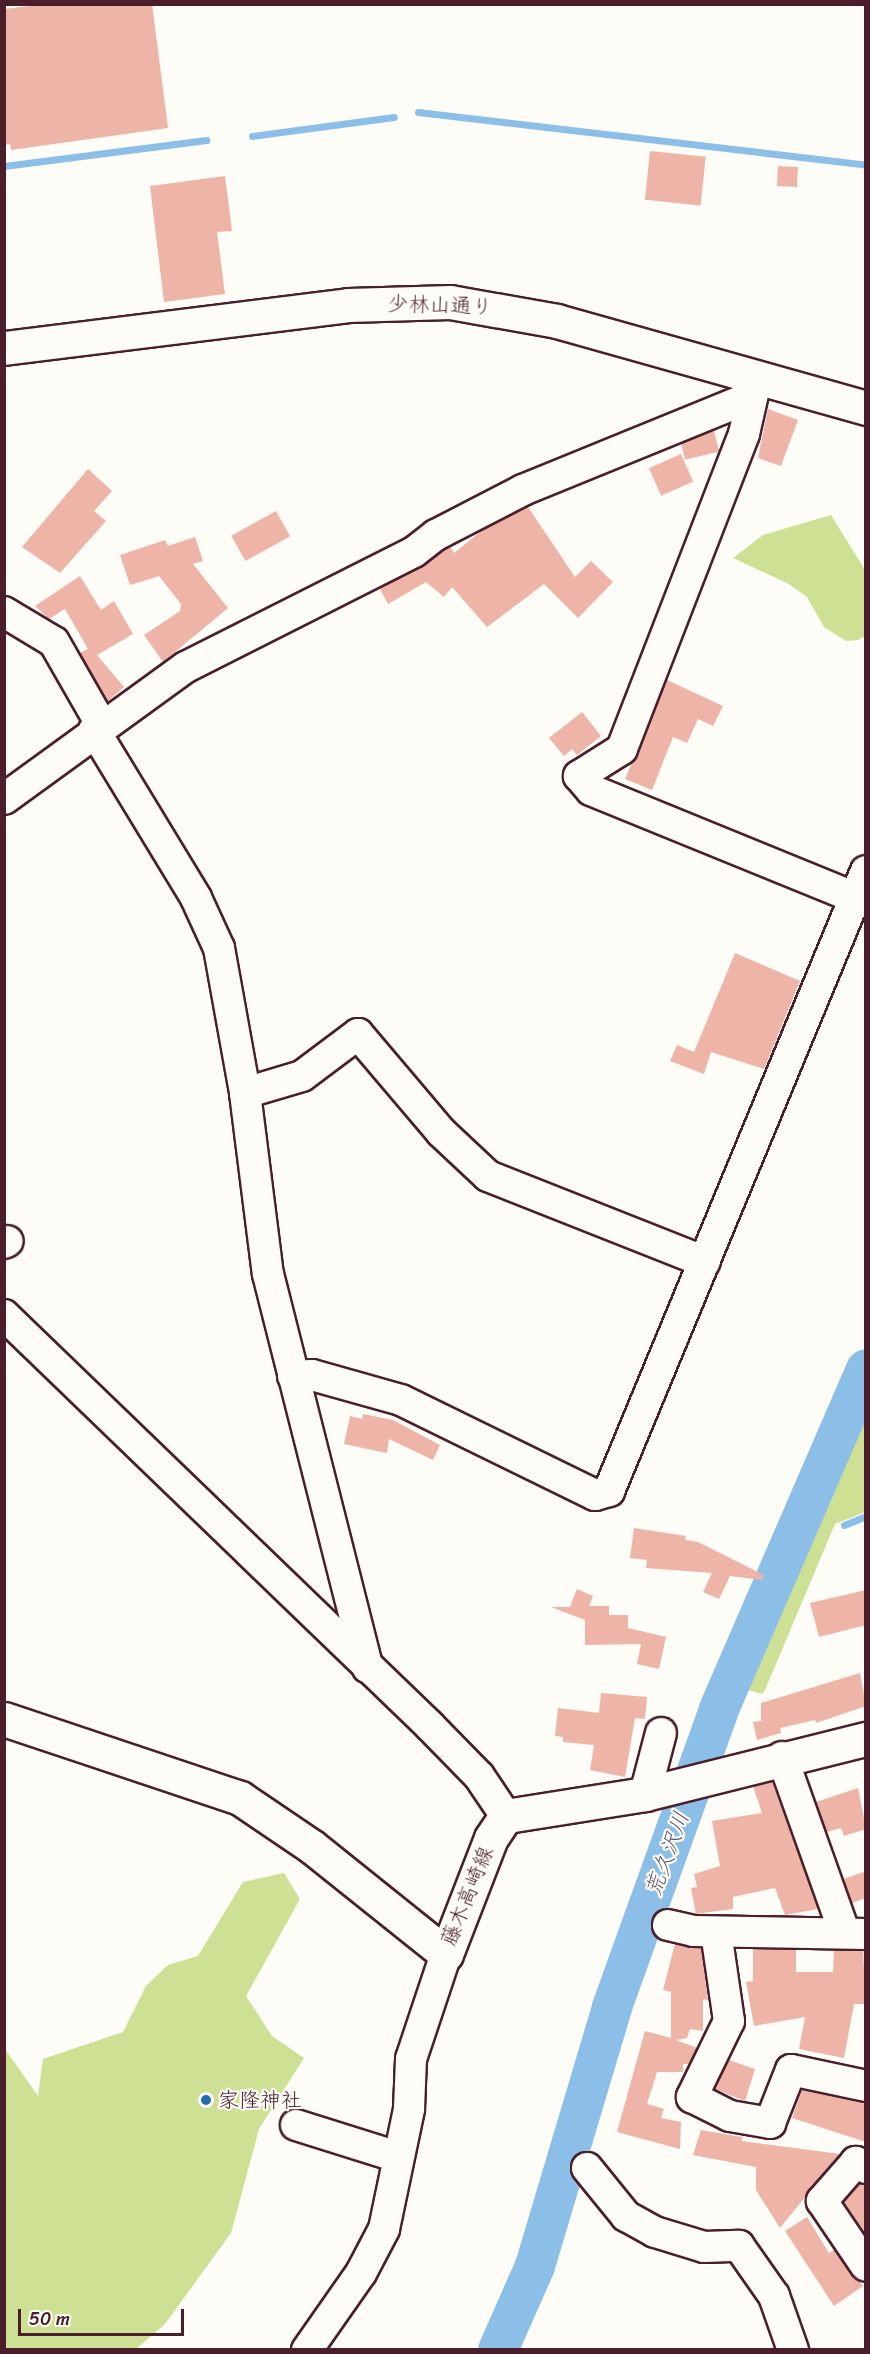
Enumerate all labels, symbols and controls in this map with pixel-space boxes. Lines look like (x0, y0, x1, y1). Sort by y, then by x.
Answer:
street label: 少林山通り (387, 291, 493, 319)
water label: 荒久沢川 (640, 1808, 694, 1900)
street label: 藤木高崎線 (436, 1843, 498, 1949)
place label: 家隆神社 (218, 2087, 302, 2113)
marker: 家隆神社 (199, 2093, 213, 2107)
scale bar (21, 2297, 188, 2335)
text: 50 m (29, 2303, 70, 2335)

